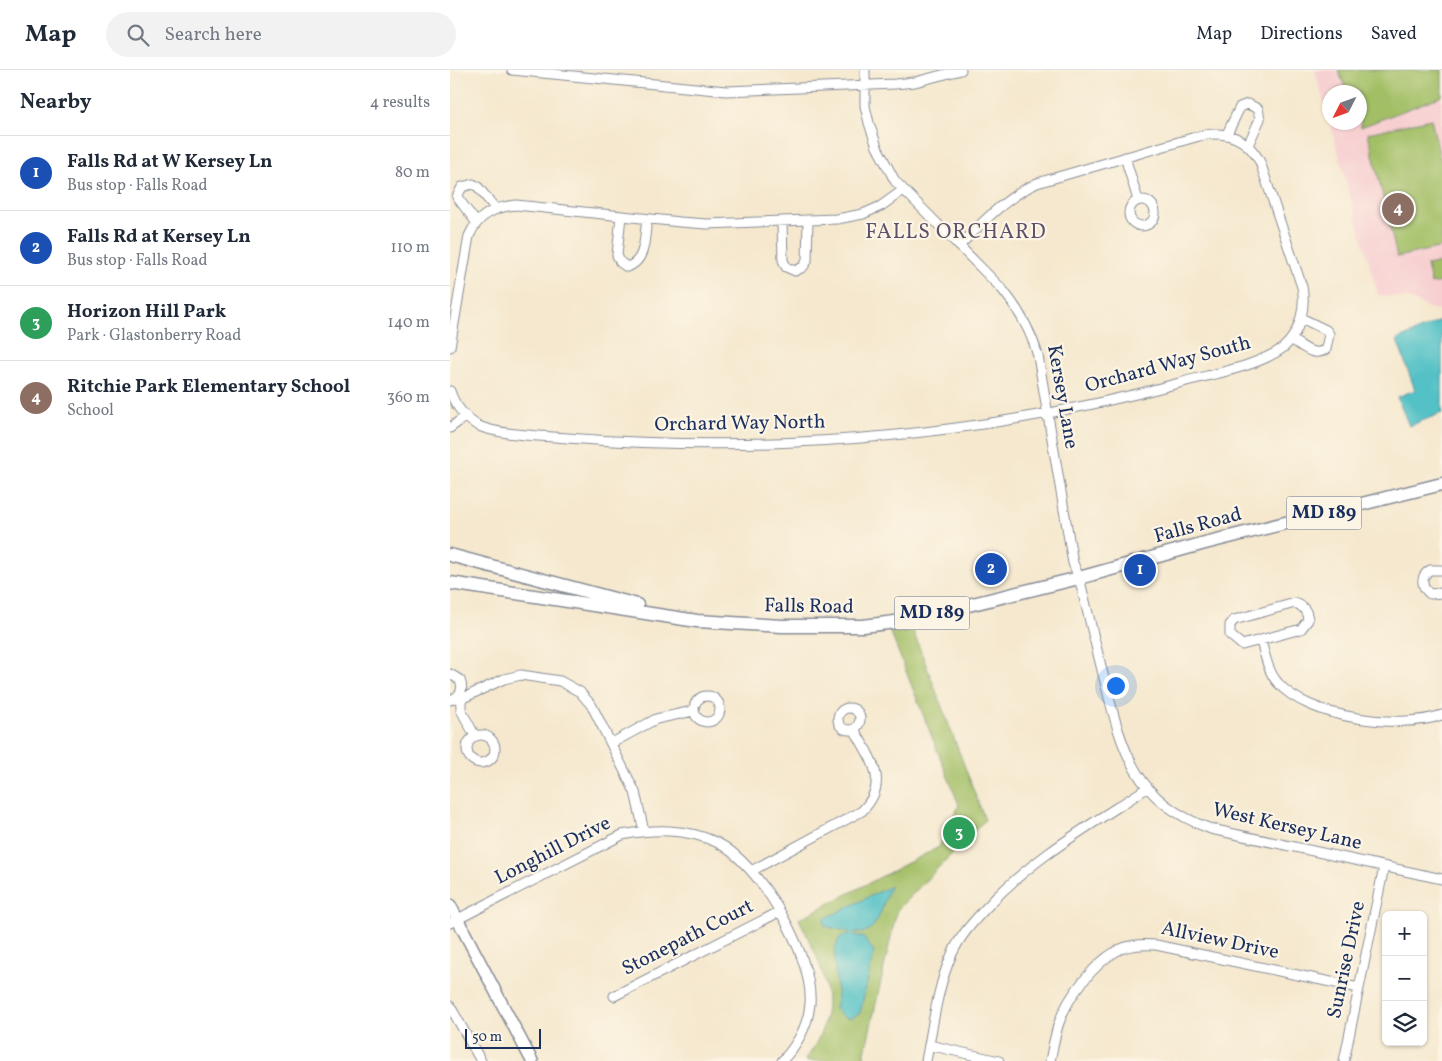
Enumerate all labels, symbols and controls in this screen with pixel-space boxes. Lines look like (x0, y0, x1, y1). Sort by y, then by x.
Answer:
search box (106, 12, 456, 57)
text: Map (25, 18, 76, 52)
icon: search (124, 21, 152, 49)
text: Search here (164, 22, 262, 48)
text: Map (1196, 22, 1232, 47)
text: Directions (1260, 22, 1343, 47)
text: Saved (1371, 22, 1417, 47)
north arrow (1322, 85, 1367, 130)
text: Nearby (20, 88, 91, 117)
text: 4 results (370, 92, 430, 114)
text: Falls Rd at W Kersey Ln (67, 149, 273, 175)
text: 1 (33, 162, 39, 184)
text: 80 m (395, 162, 430, 184)
text: Bus stop · Falls Road (67, 175, 207, 197)
pin: 4 (1382, 190, 1414, 228)
district label: FALLS ORCHARD (865, 218, 1047, 247)
text: Falls Rd at Kersey Ln (67, 224, 251, 250)
text: 2 (32, 237, 40, 259)
text: 110 m (391, 237, 430, 259)
text: Bus stop · Falls Road (67, 250, 207, 272)
text: Horizon Hill Park (67, 299, 226, 325)
text: 3 (32, 312, 40, 334)
text: 140 m (388, 312, 430, 334)
text: Park · Glastonberry Road (67, 325, 241, 347)
street label: Orchard Way South (1082, 329, 1254, 401)
street label: Kersey Lane (1039, 343, 1085, 451)
text: Ritchie Park Elementary School (67, 374, 350, 400)
text: 4 (31, 387, 41, 409)
text: 360 m (387, 387, 430, 409)
text: School (67, 400, 114, 422)
street label: Orchard Way North (654, 409, 826, 439)
road number: MD 189 (1286, 496, 1362, 529)
street label: Falls Road (1151, 501, 1245, 551)
pin: 2 (975, 550, 1007, 588)
pin: 1 (1124, 551, 1156, 589)
street label: Falls Road (764, 592, 854, 622)
road number: MD 189 (894, 596, 970, 630)
your location (1103, 673, 1129, 699)
street label: West Kersey Lane (1209, 796, 1365, 858)
street label: Longhill Drive (490, 810, 616, 892)
pin: 3 (943, 814, 975, 852)
street label: Stonepath Court (617, 893, 759, 983)
street label: Sunrise Drive (1321, 899, 1373, 1021)
map controls (1382, 911, 1427, 1046)
button: + (1382, 911, 1427, 956)
street label: Allview Drive (1159, 915, 1281, 967)
button: − (1382, 956, 1427, 1001)
button: layers (1382, 1001, 1427, 1046)
scale bar (465, 1026, 541, 1049)
text: 50 m (472, 1028, 502, 1047)

